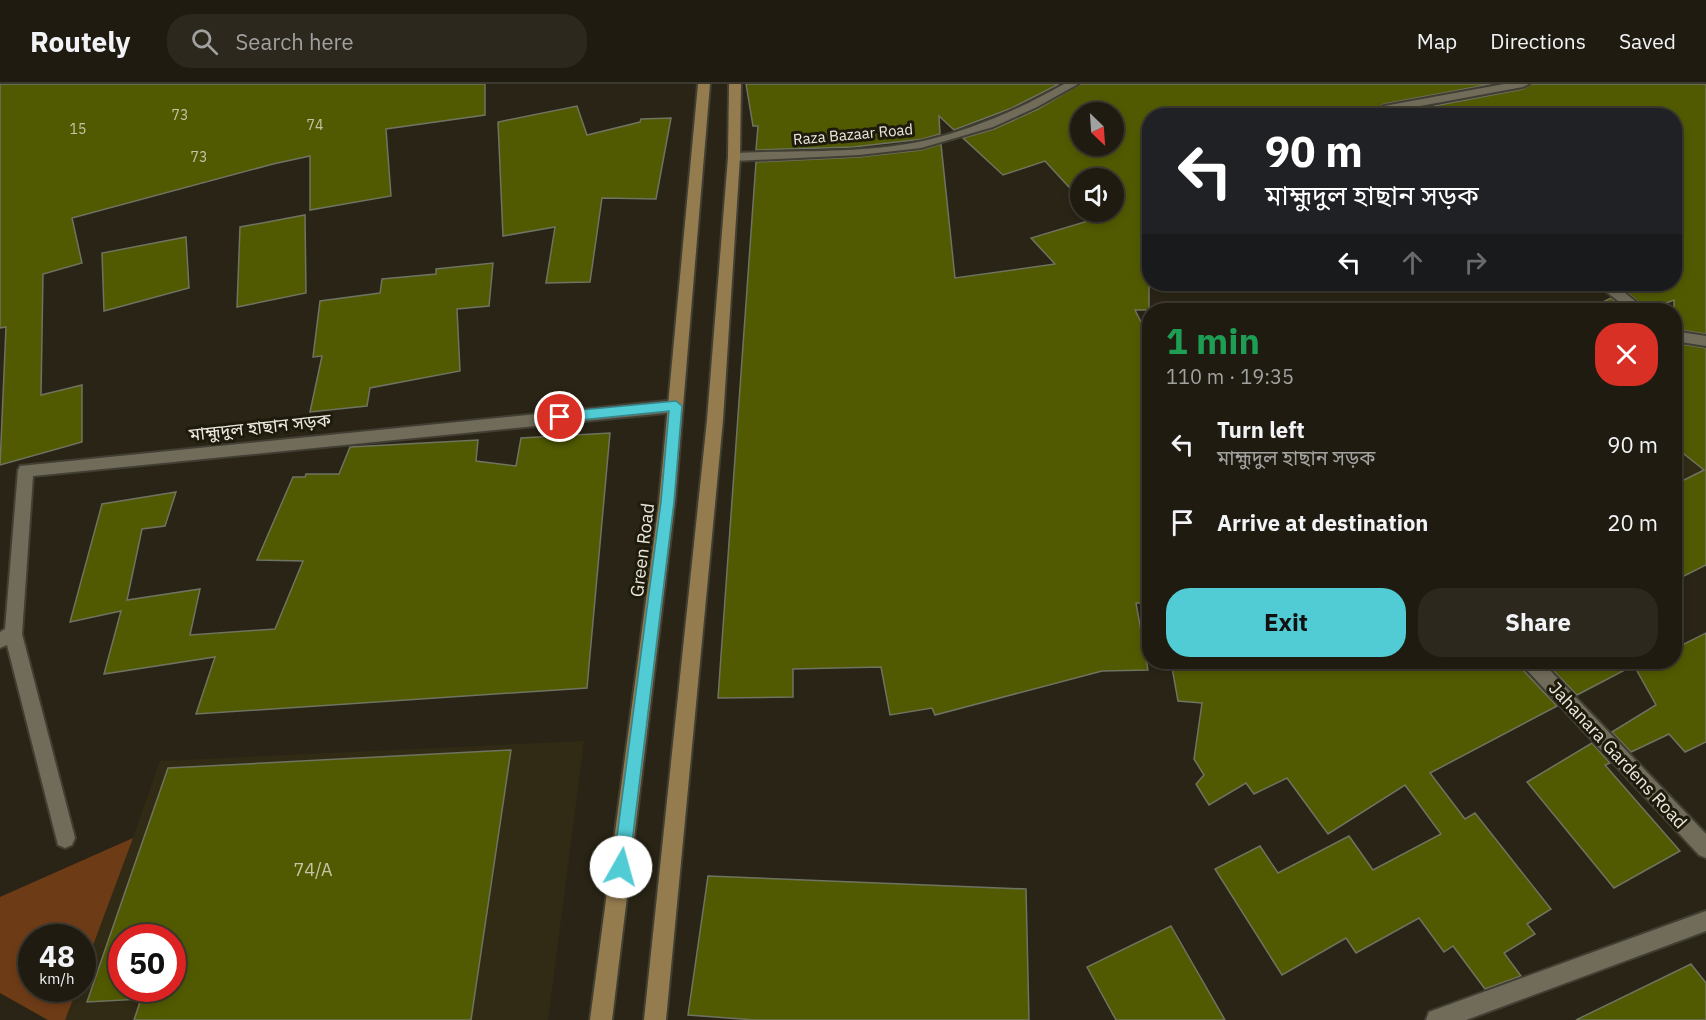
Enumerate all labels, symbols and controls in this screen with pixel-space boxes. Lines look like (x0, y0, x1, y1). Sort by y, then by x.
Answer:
search box (167, 14, 587, 68)
text: Routely (30, 23, 131, 60)
icon: search (188, 25, 221, 58)
text: Search here (236, 27, 354, 56)
text: Map (1417, 27, 1457, 55)
text: Directions (1490, 27, 1586, 55)
text: Saved (1619, 27, 1676, 55)
north arrow (1070, 102, 1124, 156)
map controls (1070, 102, 1124, 222)
house number: 73 (172, 106, 188, 124)
house number: 74 (307, 116, 323, 134)
street label: Raza Bazaar Road (792, 119, 914, 149)
house number: 15 (70, 120, 86, 138)
text: 90 m (1265, 124, 1363, 179)
icon: left (1166, 132, 1244, 210)
house number: 73 (191, 148, 207, 166)
button: sound (1070, 168, 1124, 222)
text: মাহ্মুদুল হাছান সড়ক (1265, 177, 1479, 212)
icon: left (1333, 246, 1366, 279)
icon: ahead (1396, 246, 1429, 279)
icon: right (1459, 246, 1492, 279)
text: 1 min (1166, 317, 1260, 364)
button: close (1595, 323, 1658, 386)
text: 110 m · 19:35 (1166, 363, 1294, 390)
pin (534, 391, 585, 442)
icon: arrive (543, 400, 576, 433)
street label: মাহ্মুদুল হাছান সড়ক (187, 408, 333, 446)
text: Turn left (1217, 415, 1305, 444)
icon: left (1166, 428, 1199, 461)
text: 90 m (1607, 430, 1658, 459)
text: মাহ্মুদুল হাছান সড়ক (1217, 444, 1375, 471)
street label: Green Road (625, 502, 659, 598)
icon: arrive (1166, 506, 1199, 539)
text: Arrive at destination (1217, 508, 1428, 537)
text: 20 m (1607, 508, 1658, 537)
button: Exit (1166, 588, 1406, 657)
button: Share (1418, 588, 1658, 657)
street label: Jahanara Gardens Road (1544, 677, 1692, 833)
position arrow (589, 835, 653, 899)
house number: 74/A (293, 858, 333, 881)
speed limit sign: 50 (108, 924, 186, 1002)
text: 48 (39, 936, 75, 975)
text: km/h (39, 969, 75, 988)

